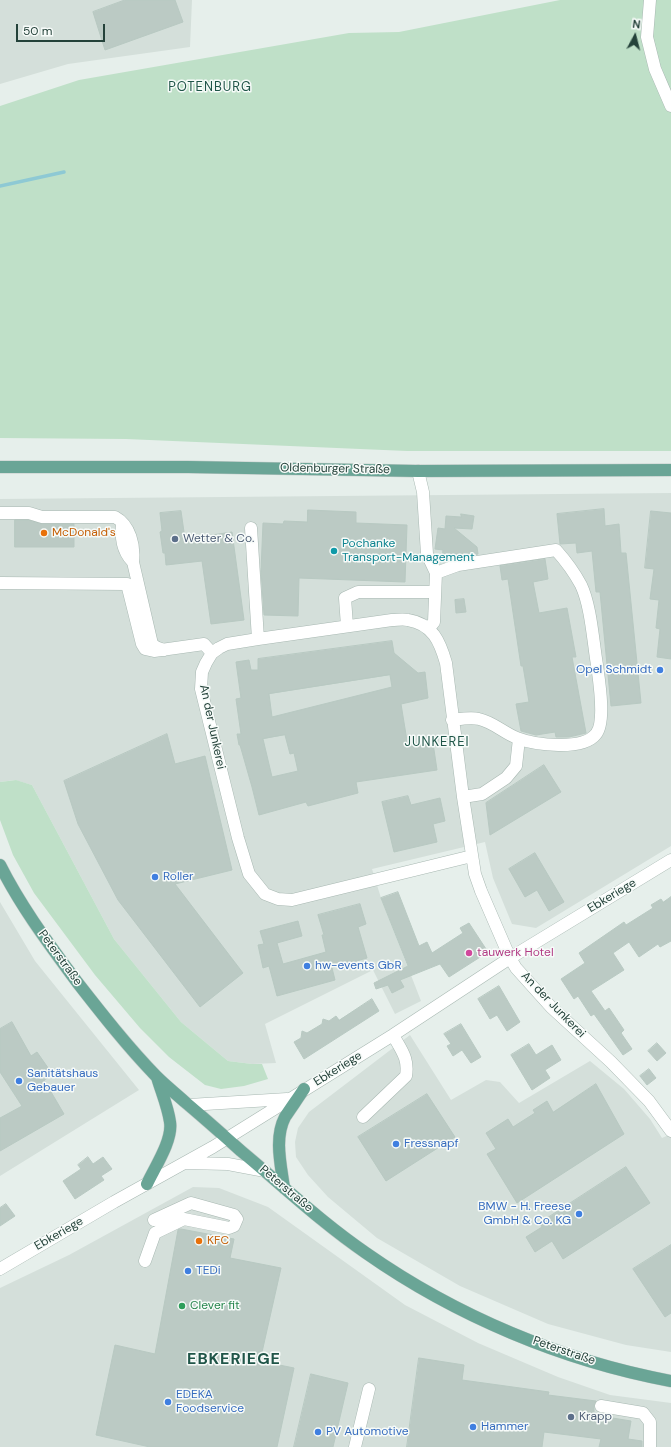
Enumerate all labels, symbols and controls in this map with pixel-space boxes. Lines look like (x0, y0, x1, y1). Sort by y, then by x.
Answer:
scale bar (18, 16, 107, 42)
north arrow (615, 16, 655, 56)
text: N (632, 17, 641, 32)
text: 50 m (23, 23, 52, 39)
district label: POTENBURG (168, 80, 252, 96)
street label: Oldenburger Straße (280, 461, 390, 477)
place label: McDonald's (52, 526, 116, 540)
marker: McDonald's (39, 528, 49, 538)
place label: Wetter & Co. (183, 532, 254, 546)
marker: Wetter & Co. (170, 534, 180, 544)
place label: Pochanke Transport-Management (342, 537, 475, 565)
marker: Pochanke Transport-Management (329, 546, 339, 556)
place label: Opel Schmidt (576, 663, 652, 677)
marker: Opel Schmidt (655, 665, 665, 675)
street label: An der Junkerei (196, 683, 228, 771)
district label: JUNKEREI (404, 735, 470, 751)
place label: Roller (163, 870, 193, 884)
marker: Roller (150, 872, 160, 882)
street label: Ebkeriege (585, 876, 639, 916)
street label: Peterstraße (35, 927, 85, 989)
place label: tauwerk Hotel (477, 946, 554, 960)
marker: tauwerk Hotel (464, 948, 474, 958)
place label: hw-events GbR (315, 959, 402, 973)
marker: hw-events GbR (302, 961, 312, 971)
street label: An der Junkerei (518, 969, 588, 1041)
street label: Ebkeriege (311, 1049, 365, 1089)
place label: Sanitätshaus Gebauer (27, 1067, 98, 1095)
marker: Sanitätshaus Gebauer (14, 1076, 24, 1086)
place label: Fressnapf (404, 1137, 459, 1151)
marker: Fressnapf (391, 1139, 401, 1149)
street label: Peterstraße (256, 1163, 316, 1215)
place label: BMW - H. Freese GmbH & Co. KG (478, 1200, 571, 1228)
marker: BMW - H. Freese GmbH & Co. KG (574, 1209, 584, 1219)
street label: Ebkeriege (32, 1214, 86, 1254)
place label: KFC (207, 1234, 229, 1248)
marker: KFC (194, 1236, 204, 1246)
place label: TEDi (196, 1264, 221, 1278)
marker: TEDi (183, 1266, 193, 1276)
place label: Clever fit (190, 1299, 240, 1313)
marker: Clever fit (177, 1301, 187, 1311)
street label: Peterstraße (531, 1334, 597, 1368)
district label: EBKERIEGE (187, 1350, 281, 1370)
place label: EDEKA Foodservice (176, 1388, 244, 1416)
marker: EDEKA Foodservice (163, 1397, 173, 1407)
place label: Krapp (579, 1410, 612, 1424)
marker: Krapp (566, 1412, 576, 1422)
place label: Hammer (481, 1420, 528, 1434)
marker: Hammer (468, 1422, 478, 1432)
place label: PV Automotive (326, 1425, 409, 1439)
marker: PV Automotive (313, 1427, 323, 1437)

